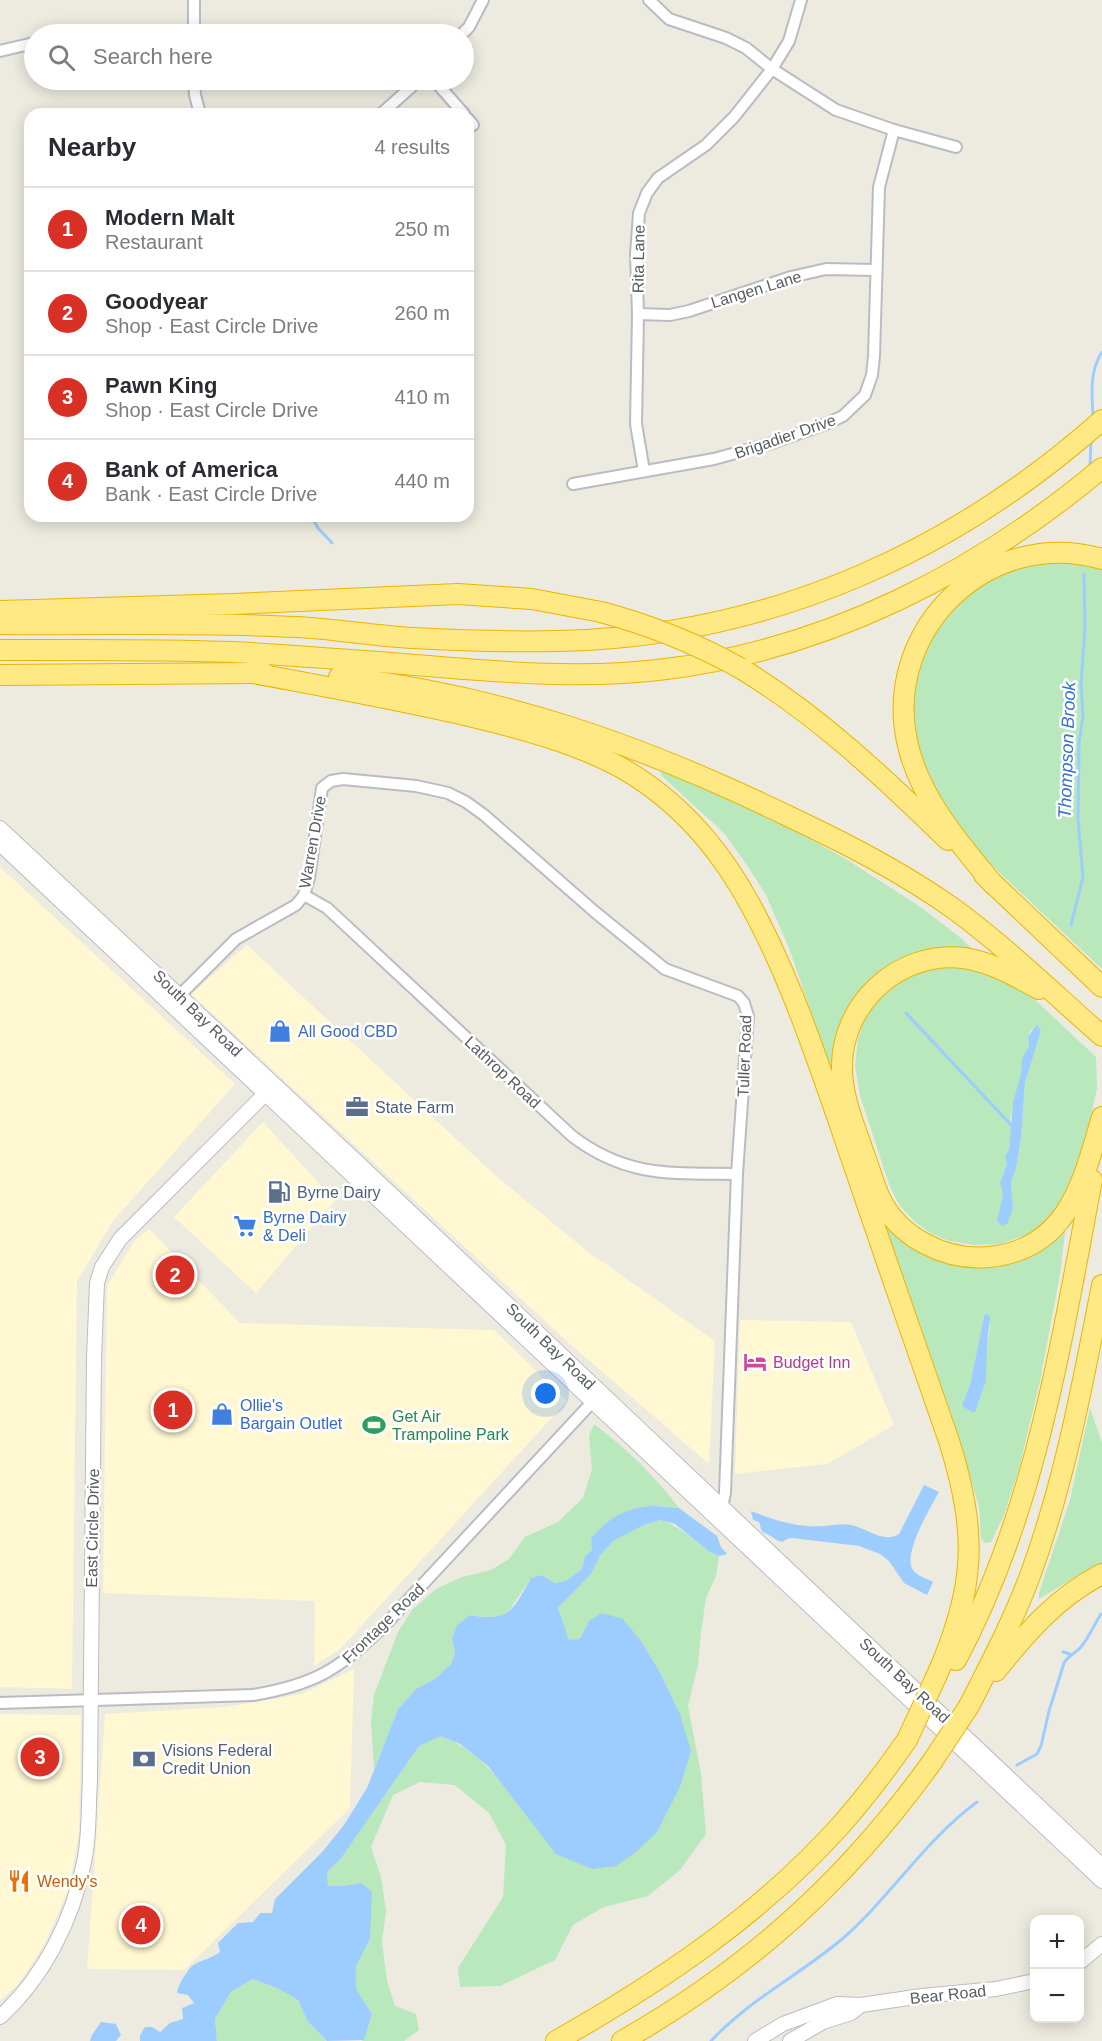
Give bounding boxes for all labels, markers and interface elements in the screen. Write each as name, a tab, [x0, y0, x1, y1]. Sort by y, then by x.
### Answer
search box	[24, 24, 474, 90]
icon: search	[45, 41, 78, 74]
text: Search here	[93, 44, 213, 69]
text: Nearby	[48, 132, 136, 162]
text: 4 results	[374, 136, 450, 158]
text: Modern Malt	[105, 205, 235, 230]
text: 1	[62, 218, 73, 240]
text: 250 m	[394, 218, 450, 240]
street label: Rita Lane	[629, 225, 648, 293]
text: Restaurant	[105, 231, 203, 253]
street label: Langen Lane	[709, 268, 803, 311]
text: Goodyear	[105, 289, 208, 314]
text: 2	[62, 302, 73, 324]
text: 260 m	[394, 302, 450, 324]
text: Shop · East Circle Drive	[105, 315, 318, 337]
text: Pawn King	[105, 373, 217, 398]
text: 3	[62, 386, 73, 408]
text: 410 m	[394, 386, 450, 408]
text: Shop · East Circle Drive	[105, 399, 318, 421]
street label: Brigadier Drive	[732, 411, 838, 462]
text: Bank of America	[105, 457, 278, 482]
text: 4	[62, 470, 73, 492]
text: 440 m	[394, 470, 450, 492]
text: Bank · East Circle Drive	[105, 483, 317, 505]
water label: Thompson Brook	[1055, 680, 1079, 819]
street label: Warren Drive	[296, 794, 329, 890]
street label: South Bay Road	[150, 967, 245, 1060]
street label: Tuller Road	[735, 1015, 754, 1097]
shop icon: All Good CBD	[267, 1018, 293, 1044]
place label: All Good CBD	[298, 1023, 398, 1040]
street label: Lathrop Road	[461, 1033, 544, 1112]
office icon: State Farm	[344, 1094, 370, 1120]
place label: State Farm	[375, 1099, 454, 1116]
fuel station icon: Byrne Dairy	[266, 1179, 292, 1205]
place label: Byrne Dairy	[297, 1184, 381, 1201]
place label: Byrne Dairy & Deli	[263, 1209, 347, 1244]
supermarket icon: Byrne Dairy & Deli	[232, 1213, 258, 1239]
pin: 2	[156, 1252, 195, 1298]
street label: South Bay Road	[503, 1300, 598, 1393]
hotel icon: Budget Inn	[742, 1349, 768, 1375]
place label: Budget Inn	[773, 1354, 850, 1371]
your location	[531, 1379, 560, 1408]
pin: 1	[154, 1388, 192, 1432]
place label: Ollie's Bargain Outlet	[240, 1397, 343, 1432]
shop icon: Ollie's Bargain Outlet	[209, 1401, 235, 1427]
place label: Get Air Trampoline Park	[392, 1408, 510, 1443]
sports icon: Get Air Trampoline Park	[361, 1412, 387, 1438]
street label: East Circle Drive	[83, 1468, 102, 1588]
street label: Frontage Road	[339, 1580, 428, 1667]
street label: South Bay Road	[856, 1634, 953, 1726]
pin: 3	[20, 1734, 60, 1780]
place label: Visions Federal Credit Union	[162, 1742, 272, 1777]
bank icon: Visions Federal Credit Union	[131, 1746, 157, 1772]
restaurant icon: Wendy's	[6, 1868, 32, 1894]
place label: Wendy's	[37, 1873, 98, 1890]
pin: 4	[122, 1902, 160, 1948]
map controls	[1030, 1915, 1084, 2023]
button: +	[1030, 1915, 1084, 1969]
button: −	[1030, 1969, 1084, 2023]
street label: Bear Road	[909, 1982, 987, 2007]

